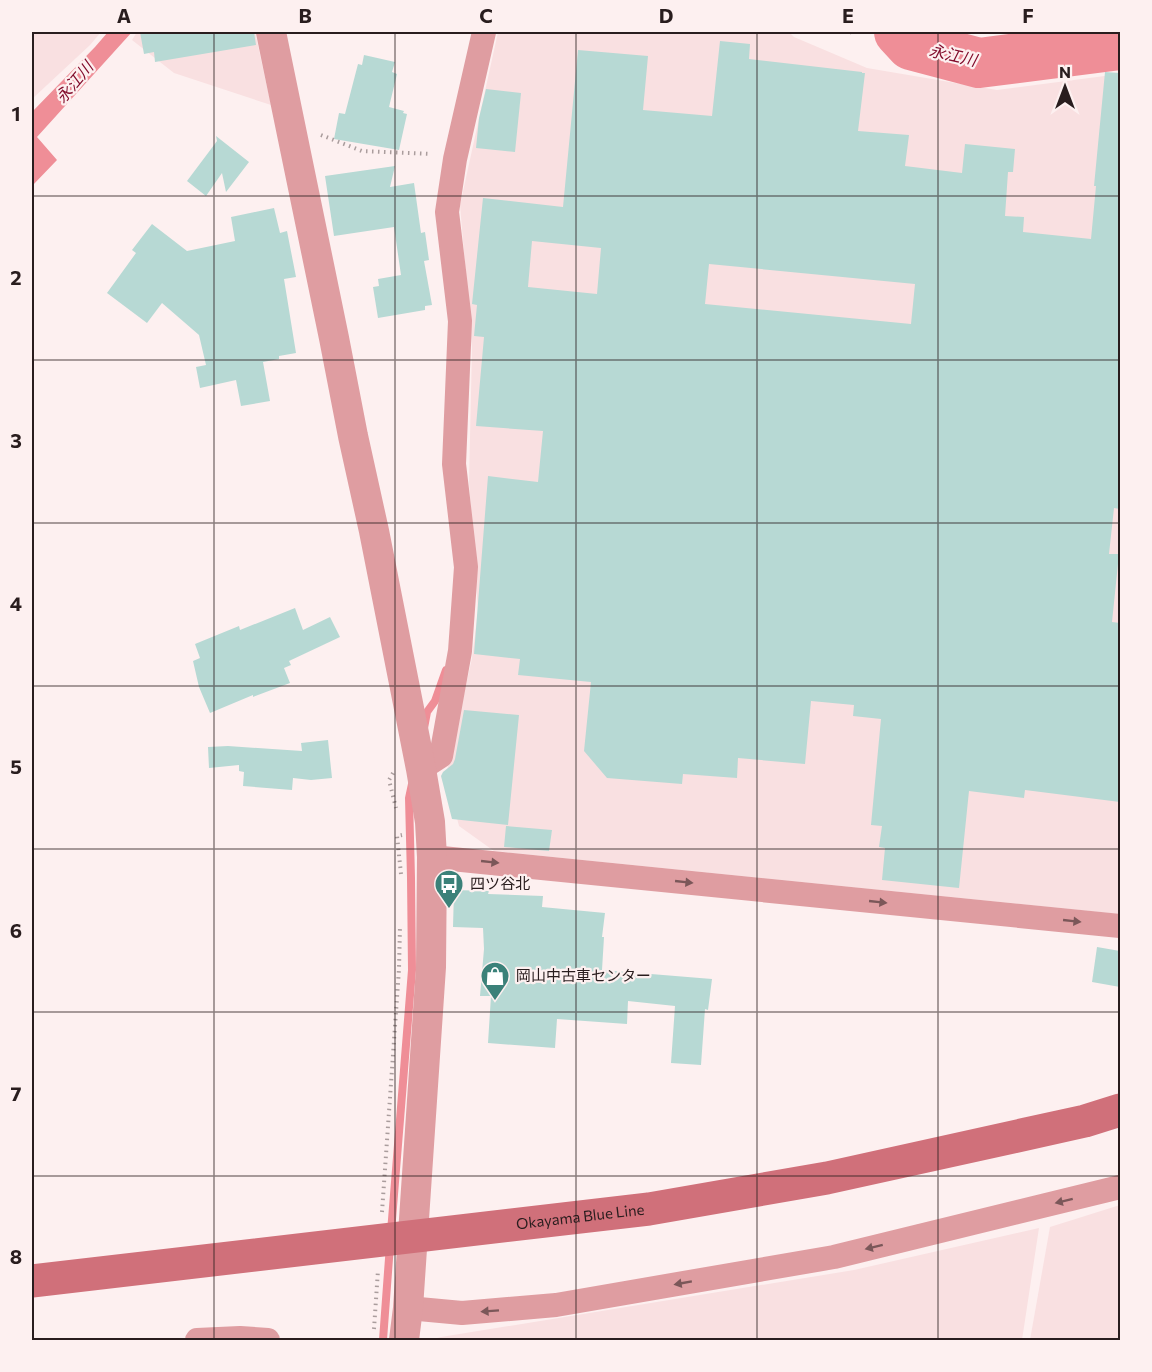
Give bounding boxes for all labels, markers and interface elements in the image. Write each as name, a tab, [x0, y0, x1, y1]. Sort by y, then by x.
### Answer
text: A	[117, 3, 131, 27]
text: B	[298, 3, 312, 27]
text: C	[479, 3, 493, 27]
text: D	[659, 3, 673, 27]
text: E	[842, 3, 854, 27]
text: F	[1022, 3, 1034, 27]
water label: 永江川	[928, 40, 981, 70]
water label: 永江川	[51, 56, 98, 106]
north arrow	[1035, 57, 1095, 117]
text: N	[1059, 62, 1071, 81]
text: 1	[11, 101, 21, 125]
text: 2	[10, 265, 22, 289]
text: 3	[10, 428, 22, 452]
text: 4	[10, 591, 22, 615]
text: 5	[10, 754, 22, 778]
one-way arrow	[480, 858, 499, 867]
bus stop icon: 四ツ谷北	[433, 868, 465, 910]
place label: 四ツ谷北	[470, 874, 530, 892]
one-way arrow	[674, 877, 693, 887]
one-way arrow	[868, 897, 887, 906]
one-way arrow	[1062, 916, 1081, 926]
text: 6	[10, 918, 22, 942]
shop icon: 岡山中古車センター	[479, 960, 511, 1002]
place label: 岡山中古車センター	[516, 966, 651, 984]
text: 7	[11, 1081, 22, 1105]
one-way arrow	[1054, 1197, 1073, 1207]
street label: Okayama Blue Line	[515, 1200, 645, 1232]
one-way arrow	[864, 1243, 883, 1252]
text: 8	[10, 1244, 22, 1268]
one-way arrow	[673, 1279, 692, 1288]
one-way arrow	[480, 1306, 499, 1315]

